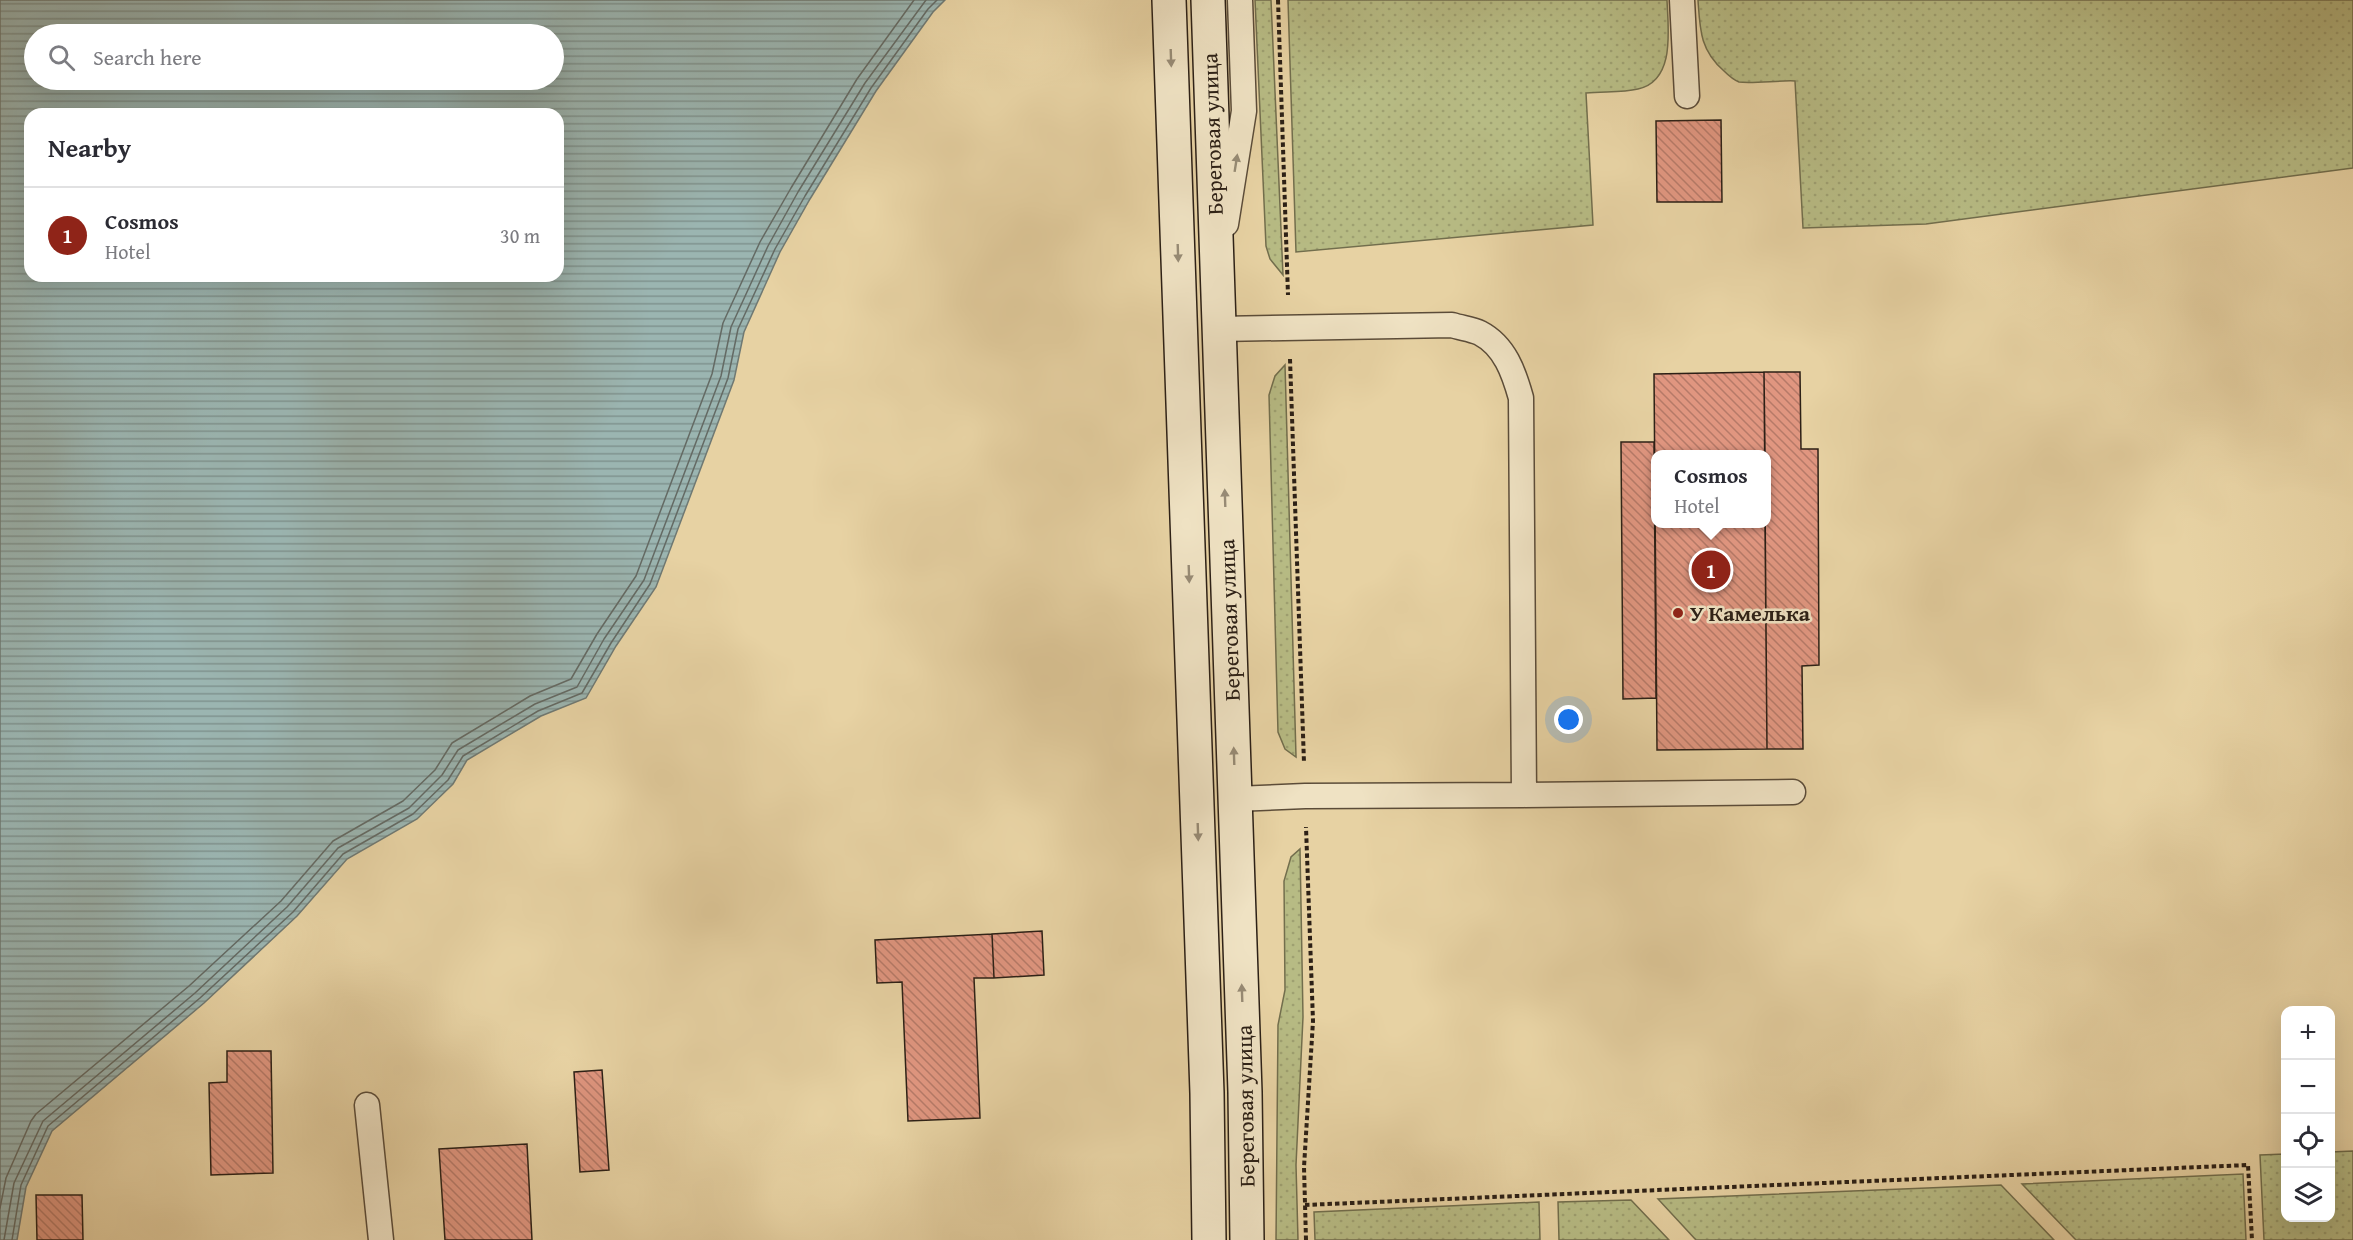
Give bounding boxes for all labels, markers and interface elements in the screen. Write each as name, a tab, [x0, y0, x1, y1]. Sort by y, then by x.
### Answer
search box	[24, 24, 564, 90]
icon: search	[45, 41, 78, 74]
text: Search here	[93, 41, 202, 73]
one-way arrow	[1167, 49, 1176, 68]
street label: Береговая улица	[1193, 52, 1231, 216]
text: Nearby	[48, 128, 131, 167]
one-way arrow	[1231, 153, 1240, 172]
text: Cosmos	[105, 205, 179, 237]
text: 1	[62, 221, 73, 250]
text: 30 m	[500, 221, 540, 250]
text: Hotel	[105, 237, 151, 266]
one-way arrow	[1173, 244, 1183, 263]
popup	[1651, 450, 1771, 528]
text: Cosmos	[1674, 459, 1748, 491]
one-way arrow	[1220, 488, 1229, 507]
text: Hotel	[1674, 491, 1720, 520]
street label: Береговая улица	[1210, 538, 1248, 702]
pin: 1	[1692, 548, 1730, 592]
one-way arrow	[1184, 565, 1194, 584]
place label: У Камелька	[1690, 597, 1811, 629]
marker: У Камелька	[1671, 606, 1685, 620]
your location	[1554, 705, 1583, 734]
one-way arrow	[1229, 746, 1238, 765]
one-way arrow	[1193, 823, 1203, 842]
one-way arrow	[1237, 983, 1247, 1002]
map controls	[2281, 1006, 2335, 1222]
button: +	[2281, 1006, 2335, 1060]
street label: Береговая улица	[1228, 1024, 1262, 1187]
button: −	[2281, 1060, 2335, 1114]
button: locate	[2281, 1114, 2335, 1168]
button: layers	[2281, 1168, 2335, 1222]

